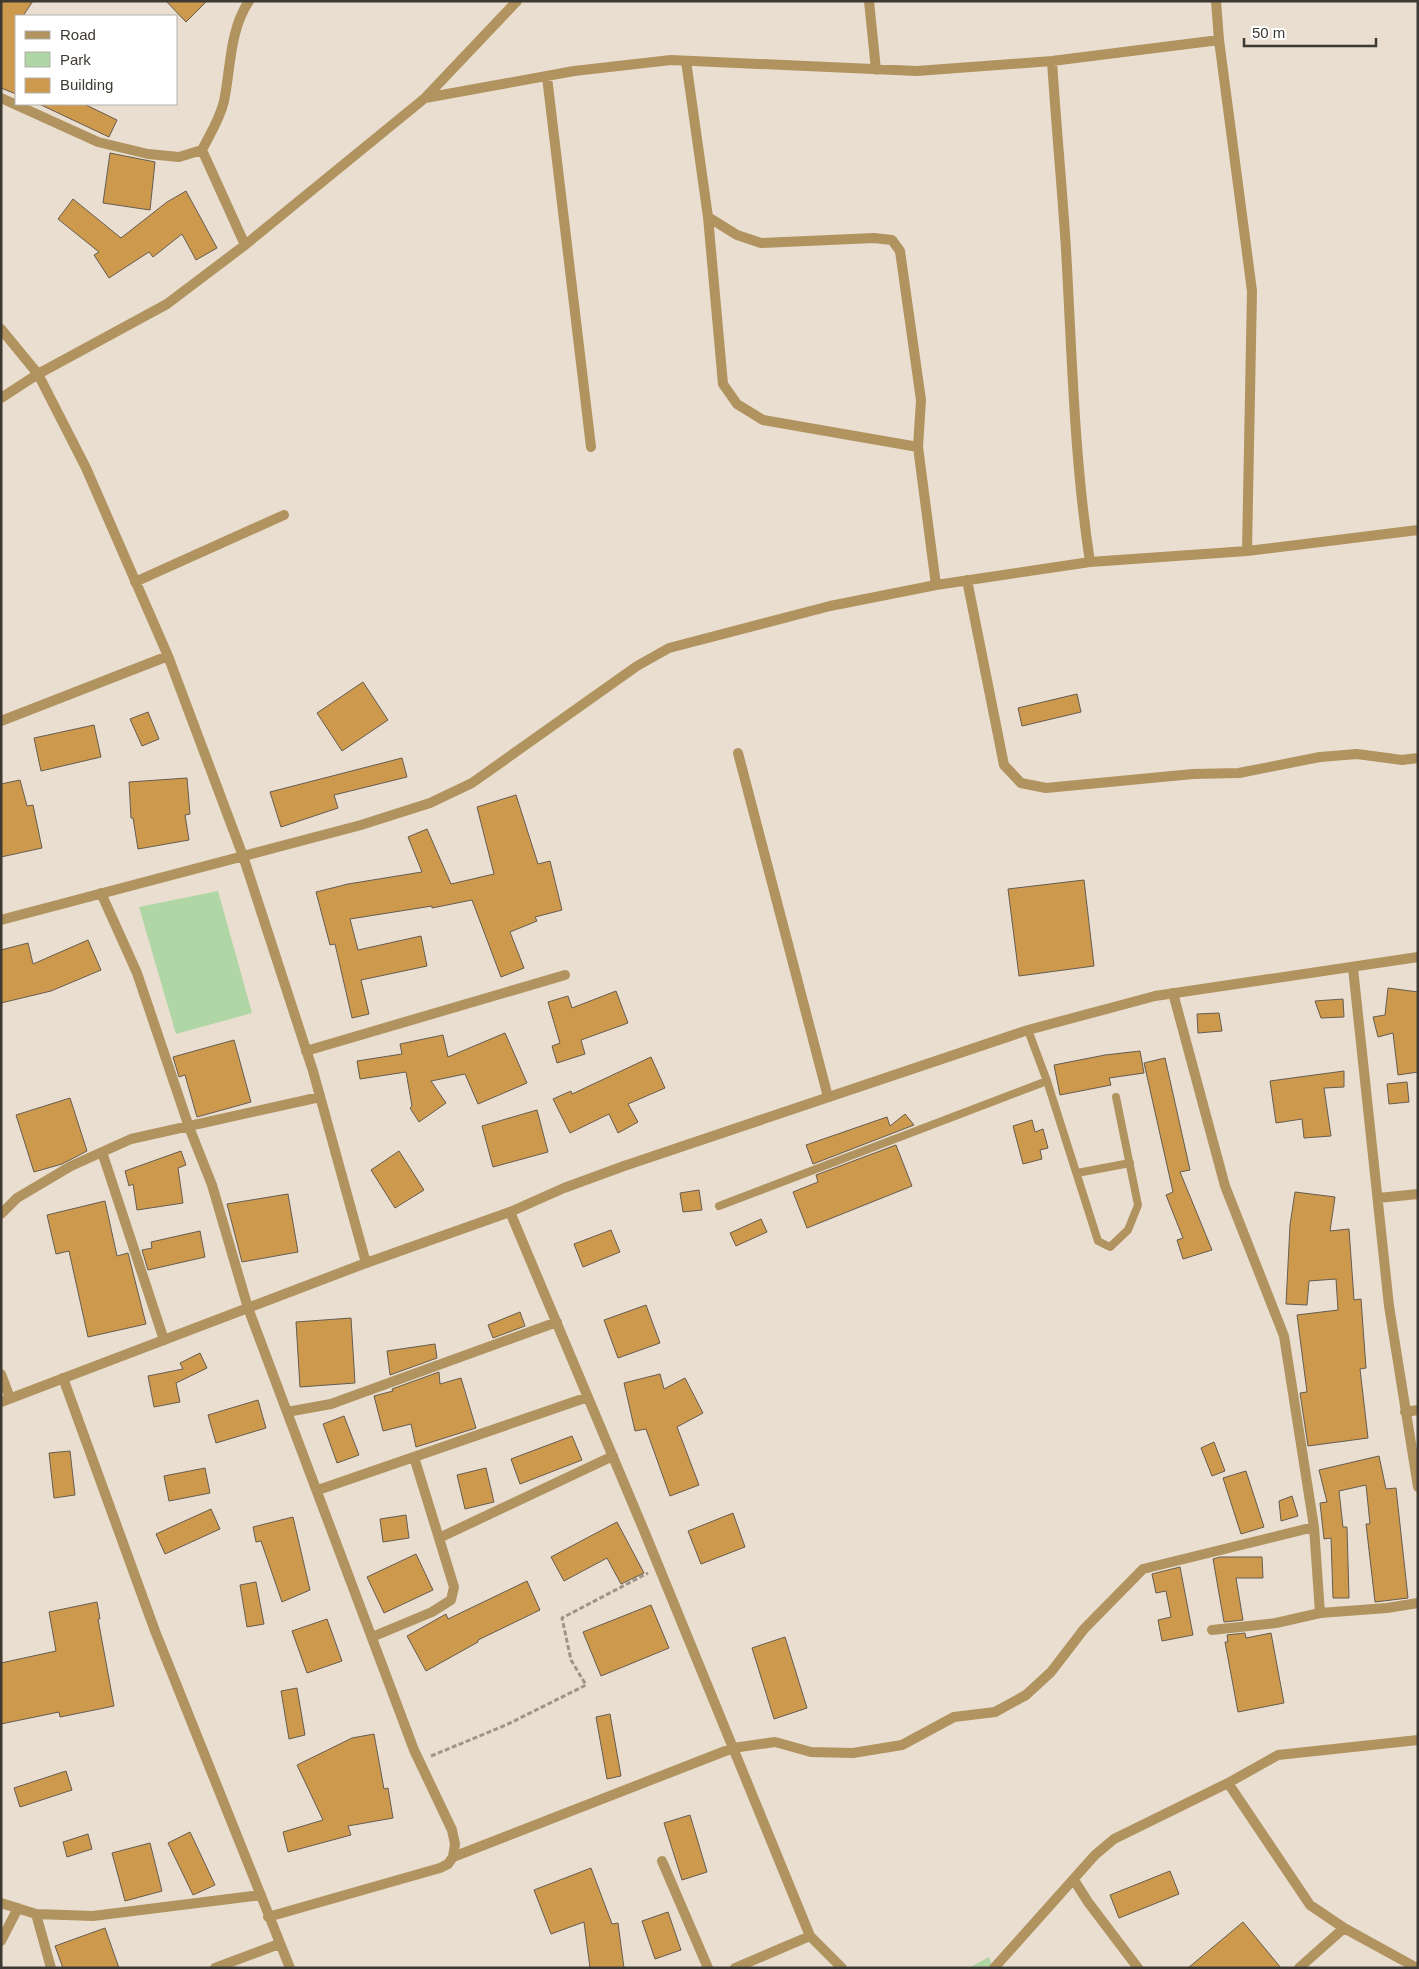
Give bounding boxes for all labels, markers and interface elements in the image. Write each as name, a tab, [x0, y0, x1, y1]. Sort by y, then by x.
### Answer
legend	[15, 15, 178, 105]
scale bar	[1244, 15, 1376, 47]
text: 50 m	[1252, 24, 1285, 41]
text: Road	[60, 26, 96, 43]
text: Park	[60, 51, 91, 68]
text: Building	[60, 76, 113, 93]

